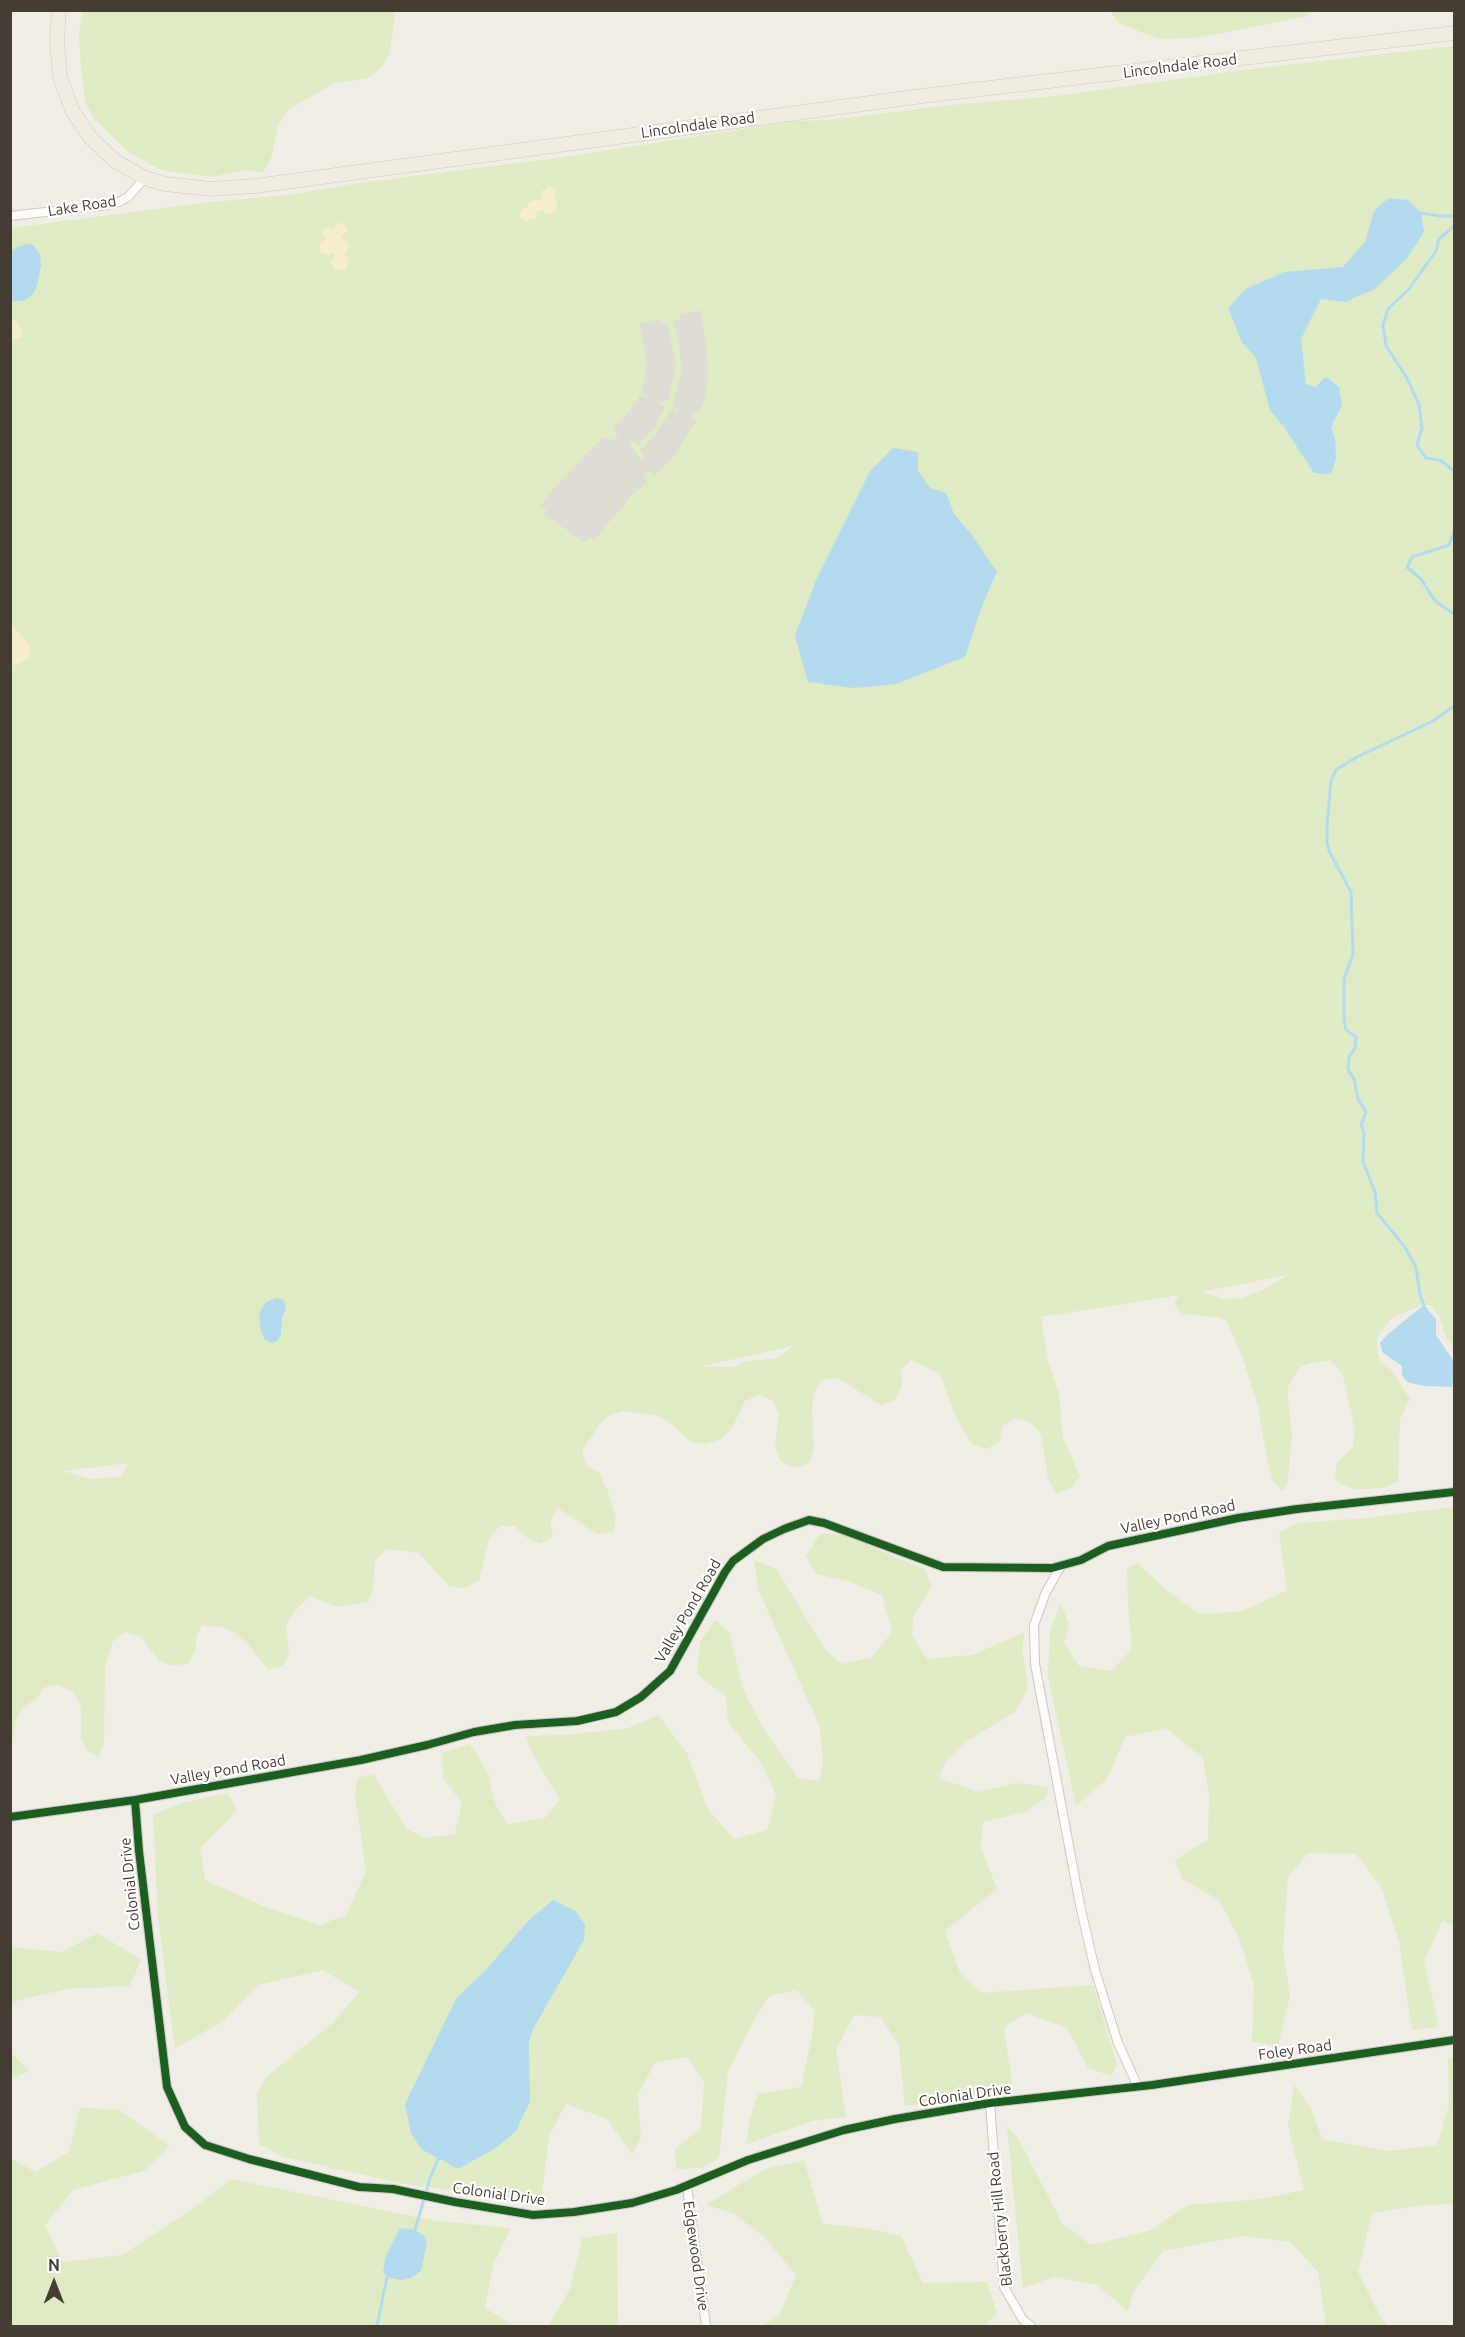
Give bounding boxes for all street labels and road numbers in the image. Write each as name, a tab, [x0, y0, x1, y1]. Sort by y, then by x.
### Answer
street label: Lincolndale Road	[1122, 50, 1238, 82]
street label: Lincolndale Road	[640, 108, 756, 142]
street label: Lake Road	[47, 192, 117, 220]
street label: Valley Pond Road	[1119, 1496, 1237, 1538]
street label: Valley Pond Road	[651, 1556, 725, 1666]
street label: Valley Pond Road	[169, 1751, 287, 1789]
street label: Colonial Drive	[116, 1837, 144, 1931]
street label: Foley Road	[1257, 2036, 1333, 2064]
street label: Colonial Drive	[917, 2080, 1013, 2110]
street label: Blackberry Hill Road	[984, 2151, 1016, 2287]
street label: Colonial Drive	[451, 2179, 547, 2209]
street label: Edgewood Drive	[679, 2200, 713, 2312]

